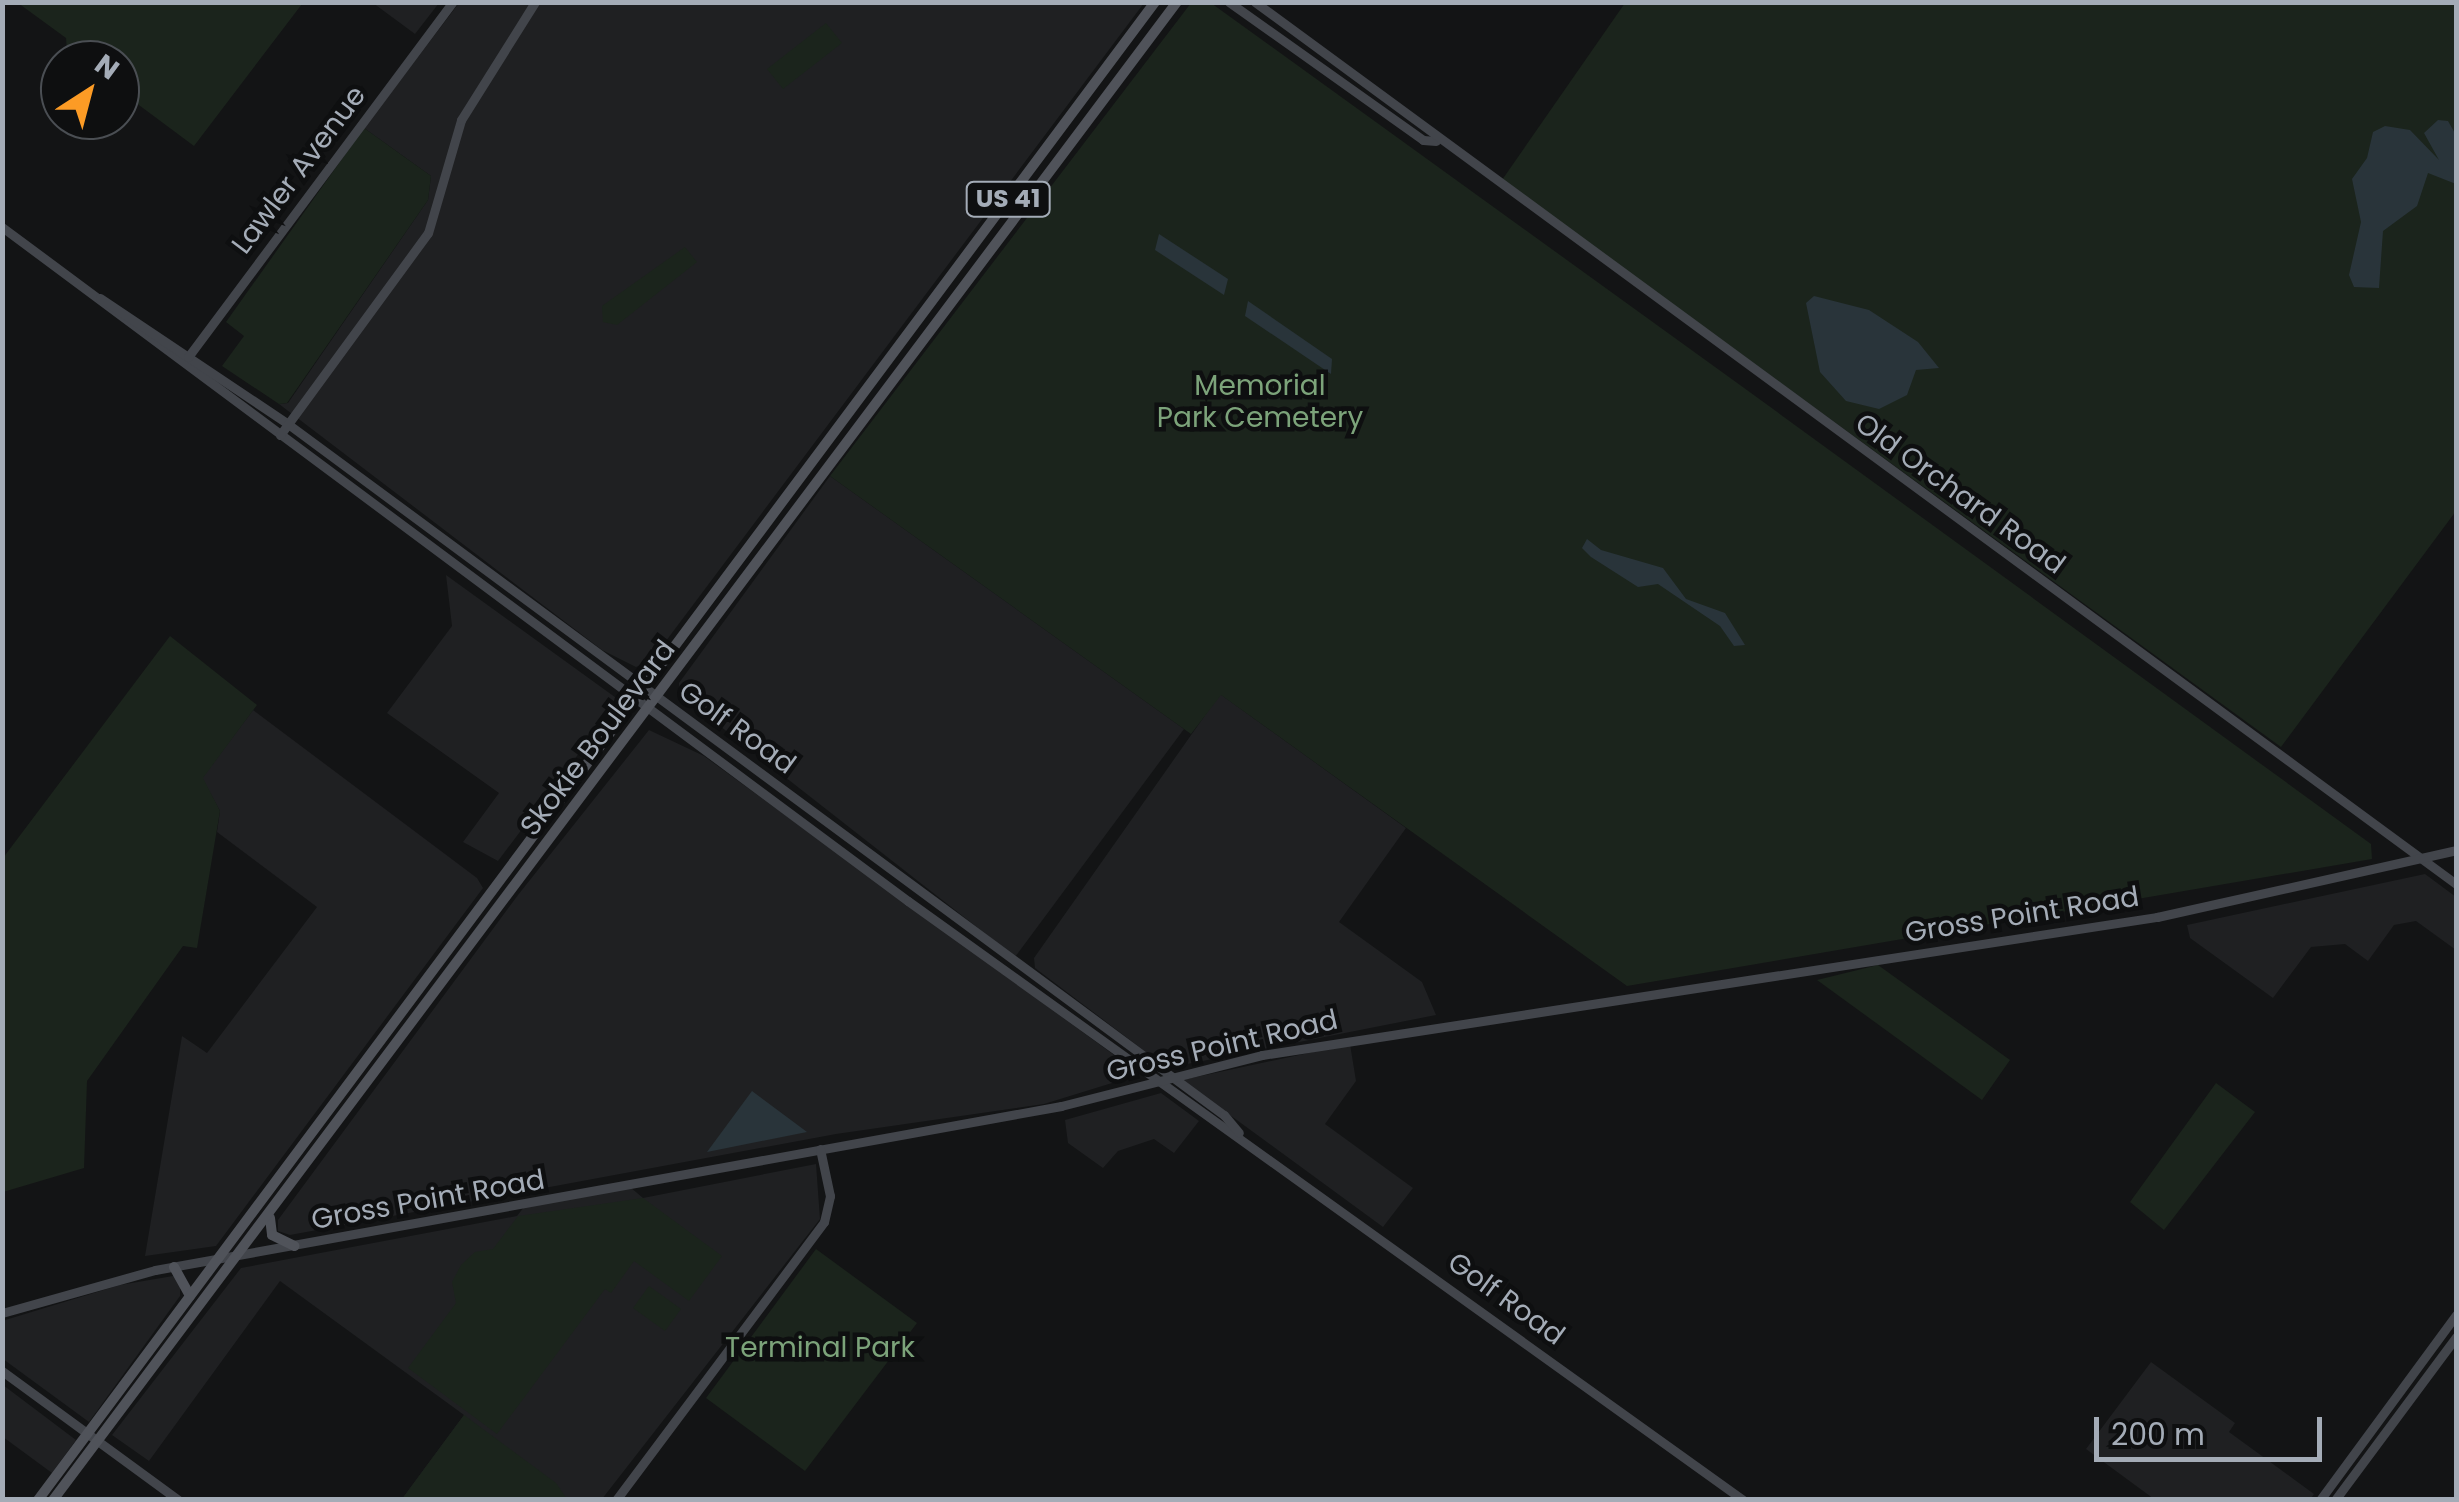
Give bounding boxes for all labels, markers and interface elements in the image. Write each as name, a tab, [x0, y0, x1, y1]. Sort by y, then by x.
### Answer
north arrow	[40, 40, 140, 140]
text: N	[87, 45, 127, 89]
street label: Lawler Avenue	[225, 80, 373, 260]
road number: US 41	[966, 179, 1050, 219]
park label: Memorial Park Cemetery	[1157, 369, 1363, 435]
street label: Old Orchard Road	[1848, 407, 2072, 581]
street label: Skokie Boulevard	[514, 634, 682, 842]
street label: Golf Road	[672, 674, 802, 782]
street label: Gross Point Road	[1903, 880, 2141, 950]
street label: Gross Point Road	[1103, 1003, 1341, 1089]
street label: Gross Point Road	[309, 1163, 547, 1237]
street label: Golf Road	[1441, 1245, 1571, 1353]
park label: Terminal Park	[725, 1331, 915, 1365]
scale bar	[2099, 1397, 2326, 1459]
text: 200 m	[2111, 1413, 2205, 1456]

